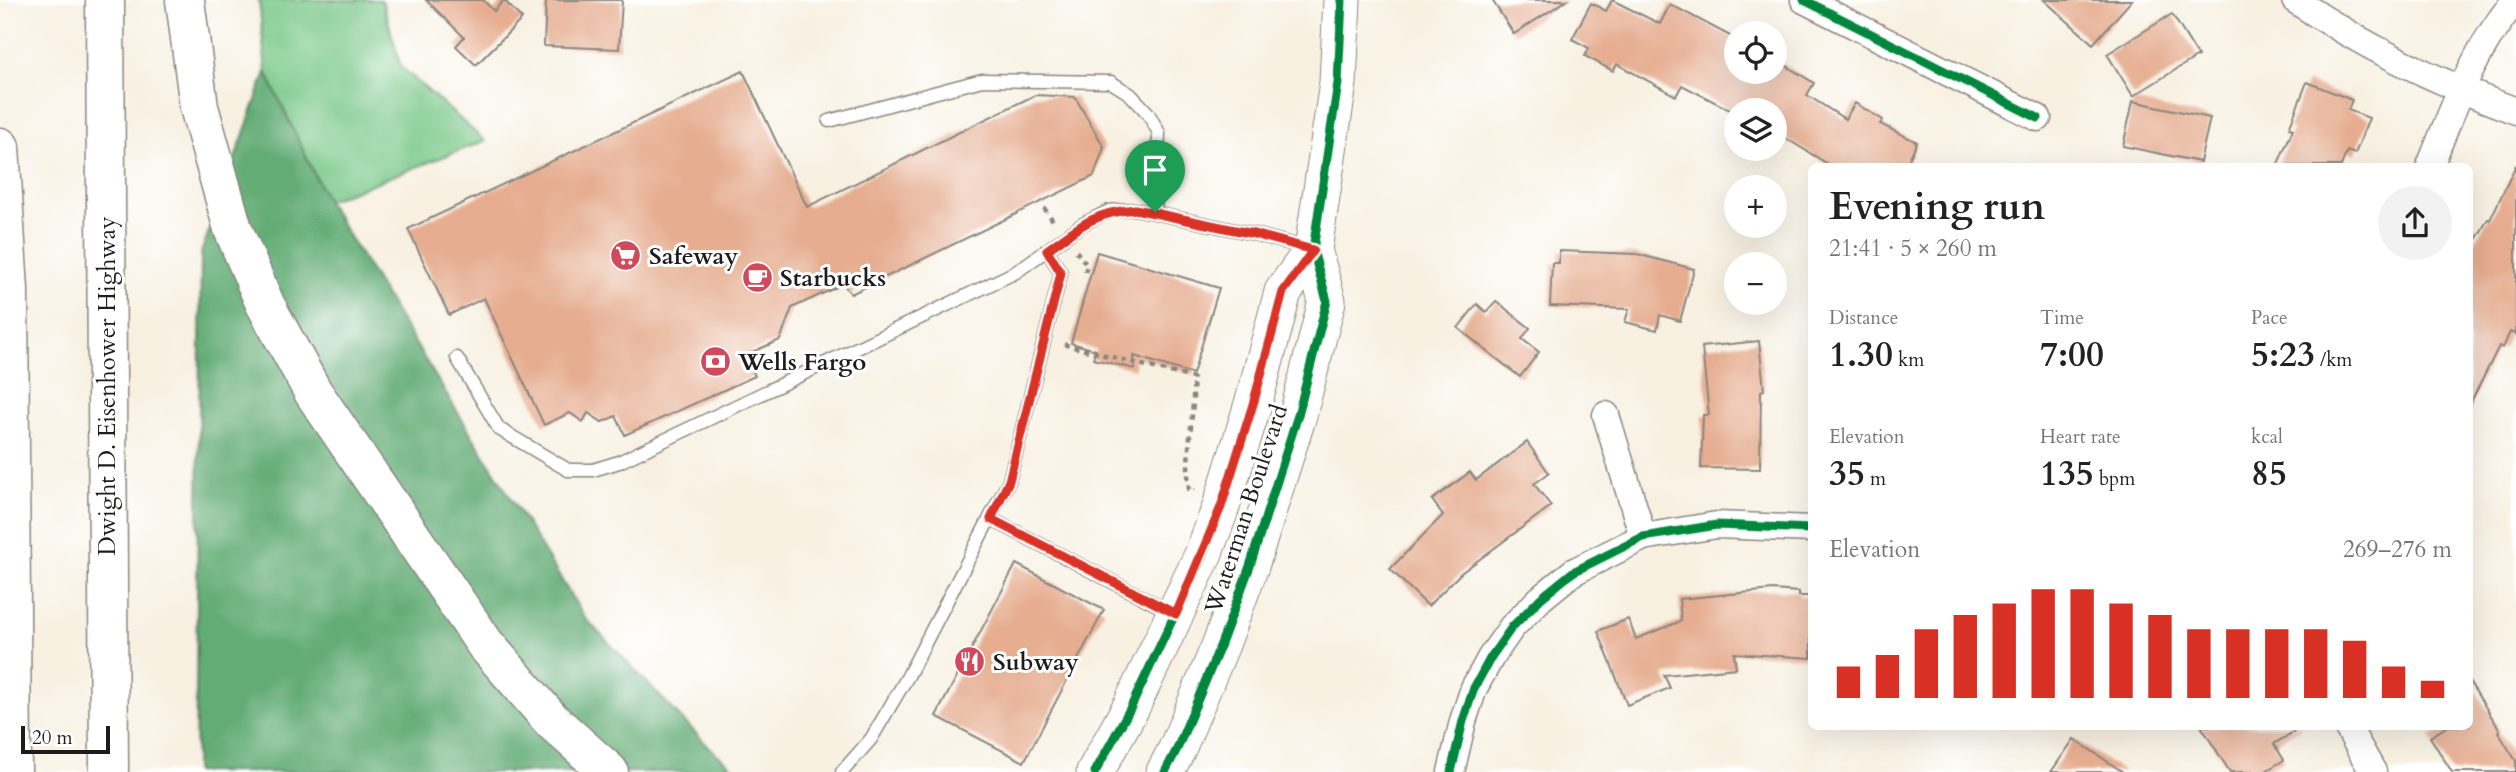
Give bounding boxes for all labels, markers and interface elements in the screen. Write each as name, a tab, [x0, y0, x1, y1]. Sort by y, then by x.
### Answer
map controls	[1724, 21, 1787, 315]
button: locate	[1724, 21, 1787, 84]
button: layers	[1724, 98, 1787, 161]
pin	[1125, 140, 1185, 212]
icon: arrive	[1136, 151, 1174, 189]
button: +	[1724, 175, 1787, 238]
text: Evening run	[1829, 181, 2045, 233]
button: share	[2378, 186, 2452, 260]
street label: Dwight D. Eisenhower Highway	[91, 216, 124, 556]
text: 21:41 · 5 × 260 m	[1829, 233, 1997, 264]
supermarket icon: Safeway	[609, 239, 643, 273]
place label: Safeway	[649, 240, 738, 273]
button: −	[1724, 252, 1787, 315]
cafe icon: Starbucks	[740, 261, 774, 295]
place label: Starbucks	[780, 262, 886, 295]
text: Distance	[1829, 305, 1898, 331]
text: Time	[2040, 305, 2084, 331]
text: Pace	[2251, 305, 2288, 331]
text: 1.30	[1829, 331, 1893, 379]
text: 7:00	[2040, 331, 2104, 379]
text: 5:23	[2251, 331, 2315, 379]
bank icon: Wells Fargo	[698, 345, 732, 379]
place label: Wells Fargo	[737, 346, 866, 379]
text: km	[1893, 347, 1924, 373]
text: /km	[2315, 347, 2352, 373]
street label: Waterman Boulevard	[1197, 400, 1296, 619]
text: Elevation	[1829, 424, 1904, 450]
text: Heart rate	[2040, 424, 2121, 450]
text: kcal	[2251, 424, 2283, 450]
text: 35	[1829, 450, 1865, 498]
text: 135	[2040, 450, 2094, 498]
text: 85	[2251, 450, 2287, 498]
text: m	[1865, 466, 1886, 492]
text: bpm	[2094, 466, 2135, 492]
text: Elevation	[1829, 534, 1920, 565]
text: 269–276 m	[2343, 534, 2452, 565]
restaurant icon: Subway	[953, 645, 987, 679]
place label: Subway	[993, 646, 1079, 679]
scale bar	[21, 723, 110, 755]
text: 20 m	[32, 725, 73, 751]

